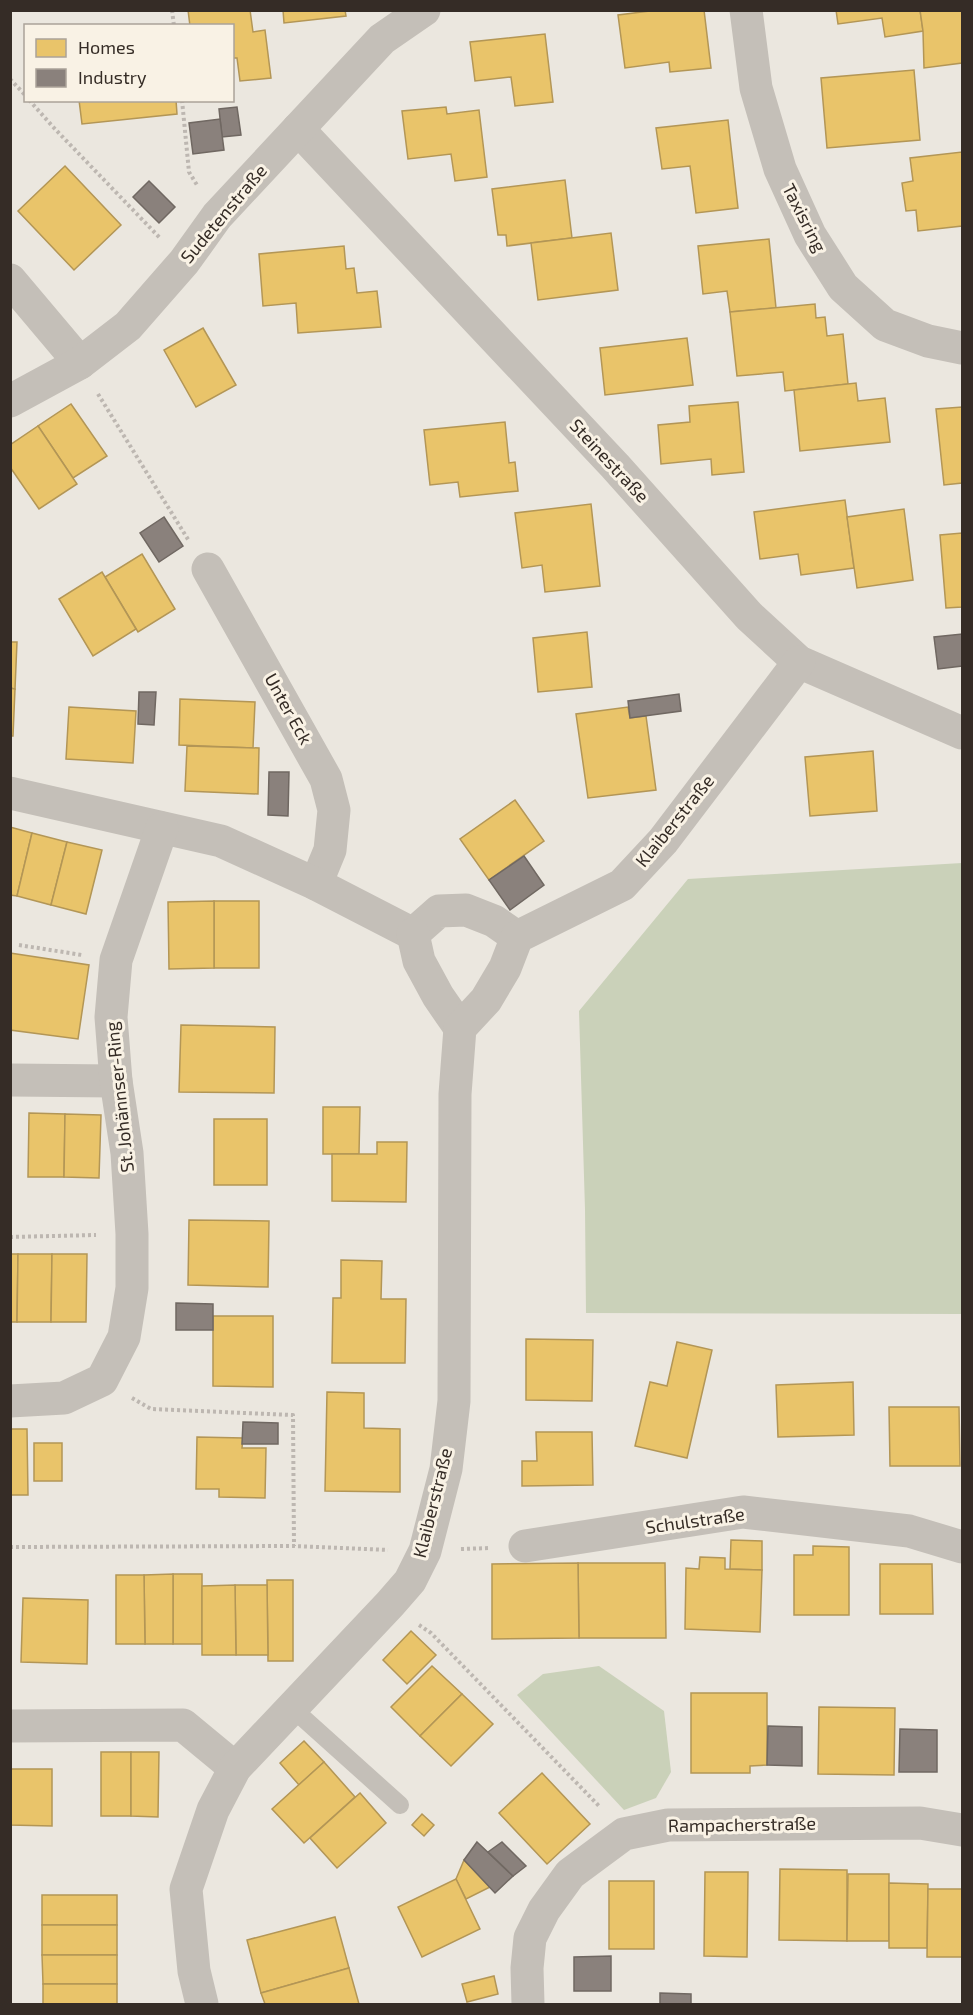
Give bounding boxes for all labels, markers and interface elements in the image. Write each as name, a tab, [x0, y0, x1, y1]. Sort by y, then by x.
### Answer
legend	[24, 24, 234, 102]
text: Homes	[78, 36, 135, 58]
text: Industry	[78, 66, 147, 88]
street label: Sudetenstraße	[176, 159, 271, 267]
street label: Taxisring	[778, 180, 831, 255]
street label: Steinestraße	[566, 414, 654, 507]
street label: Unter Eck	[260, 669, 317, 748]
street label: Klaiberstraße	[630, 770, 718, 871]
street label: St. Johännser-Ring	[100, 1021, 138, 1174]
street label: Klaiberstraße	[408, 1446, 456, 1560]
street label: Schulstraße	[644, 1502, 746, 1538]
street label: Rampacherstraße	[668, 1812, 816, 1836]

